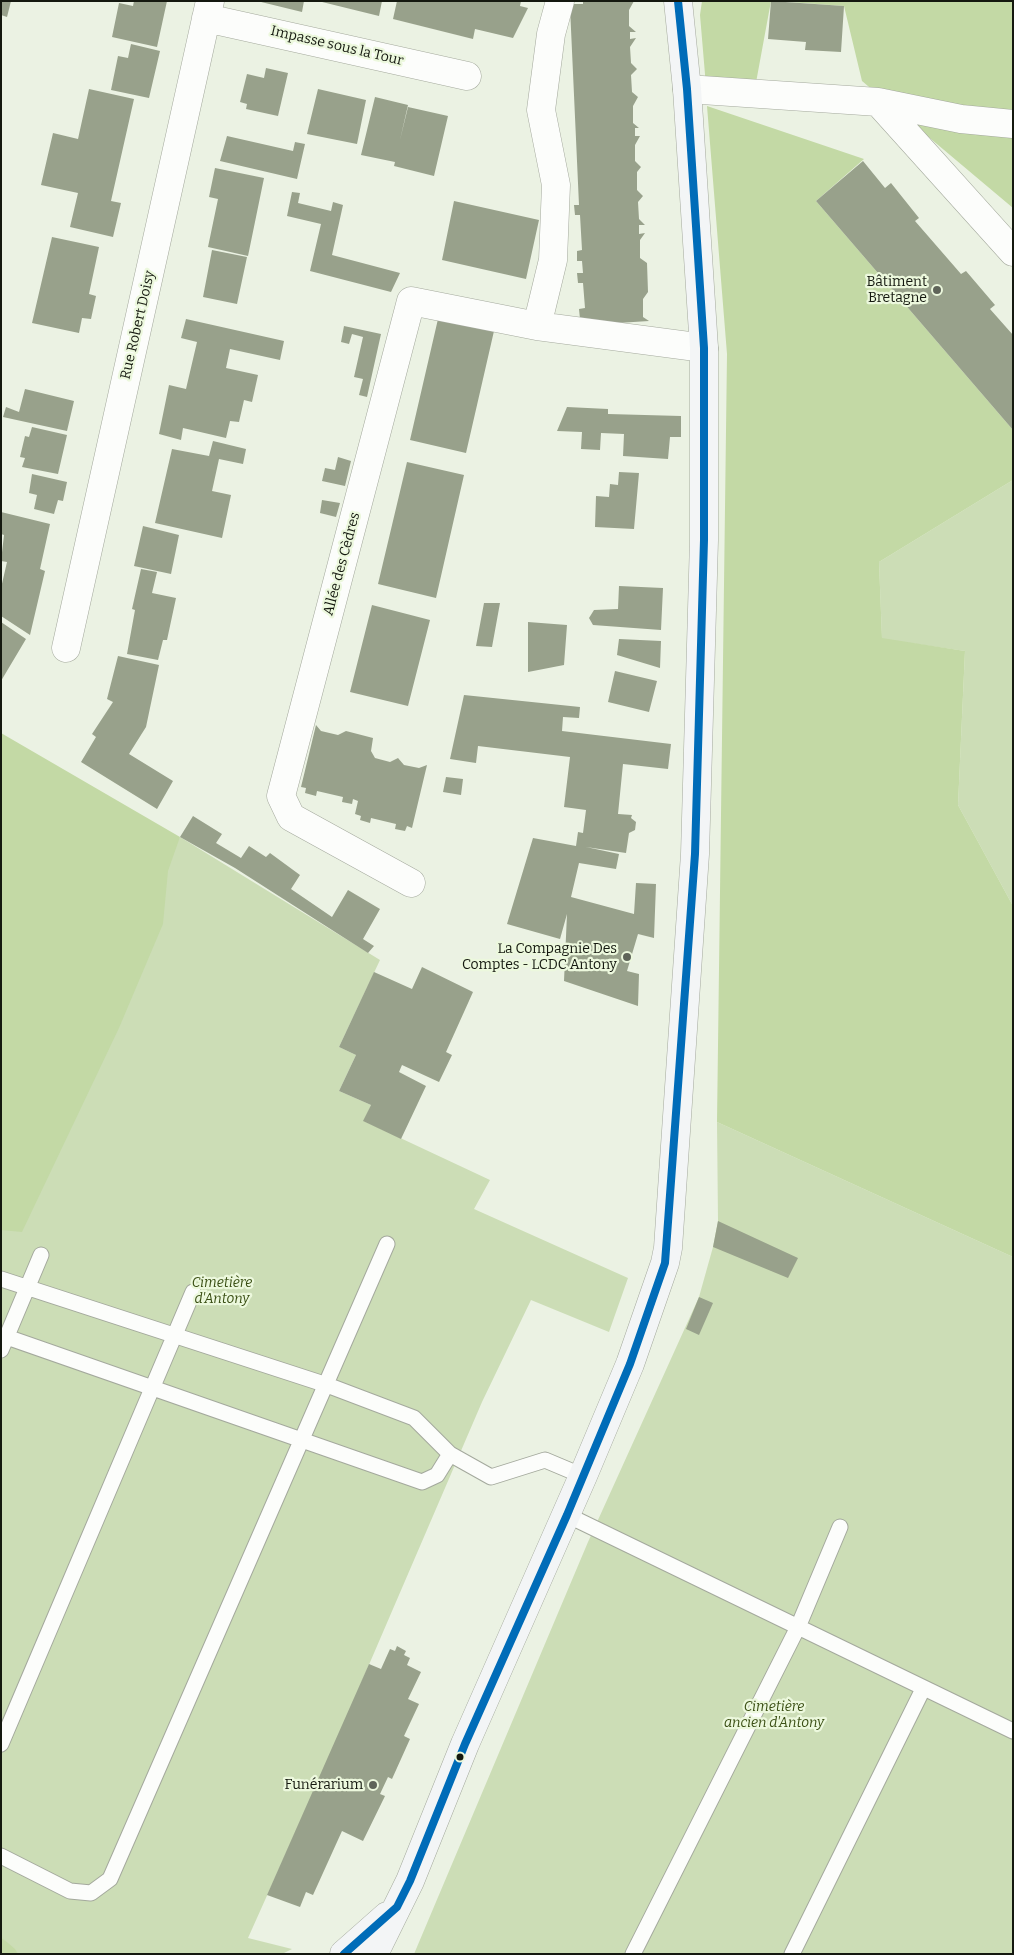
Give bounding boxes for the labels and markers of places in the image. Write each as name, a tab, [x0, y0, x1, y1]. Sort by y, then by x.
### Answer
place label: Bâtiment Bretagne	[866, 274, 927, 306]
marker: Bâtiment Bretagne	[931, 284, 943, 296]
place label: La Compagnie Des Comptes - LCDC Antony	[462, 941, 617, 974]
marker: La Compagnie Des Comptes - LCDC Antony	[621, 951, 633, 963]
unlabelled marker	[455, 1752, 465, 1762]
place label: Funérarium	[284, 1777, 363, 1793]
marker: Funérarium	[367, 1779, 379, 1791]

